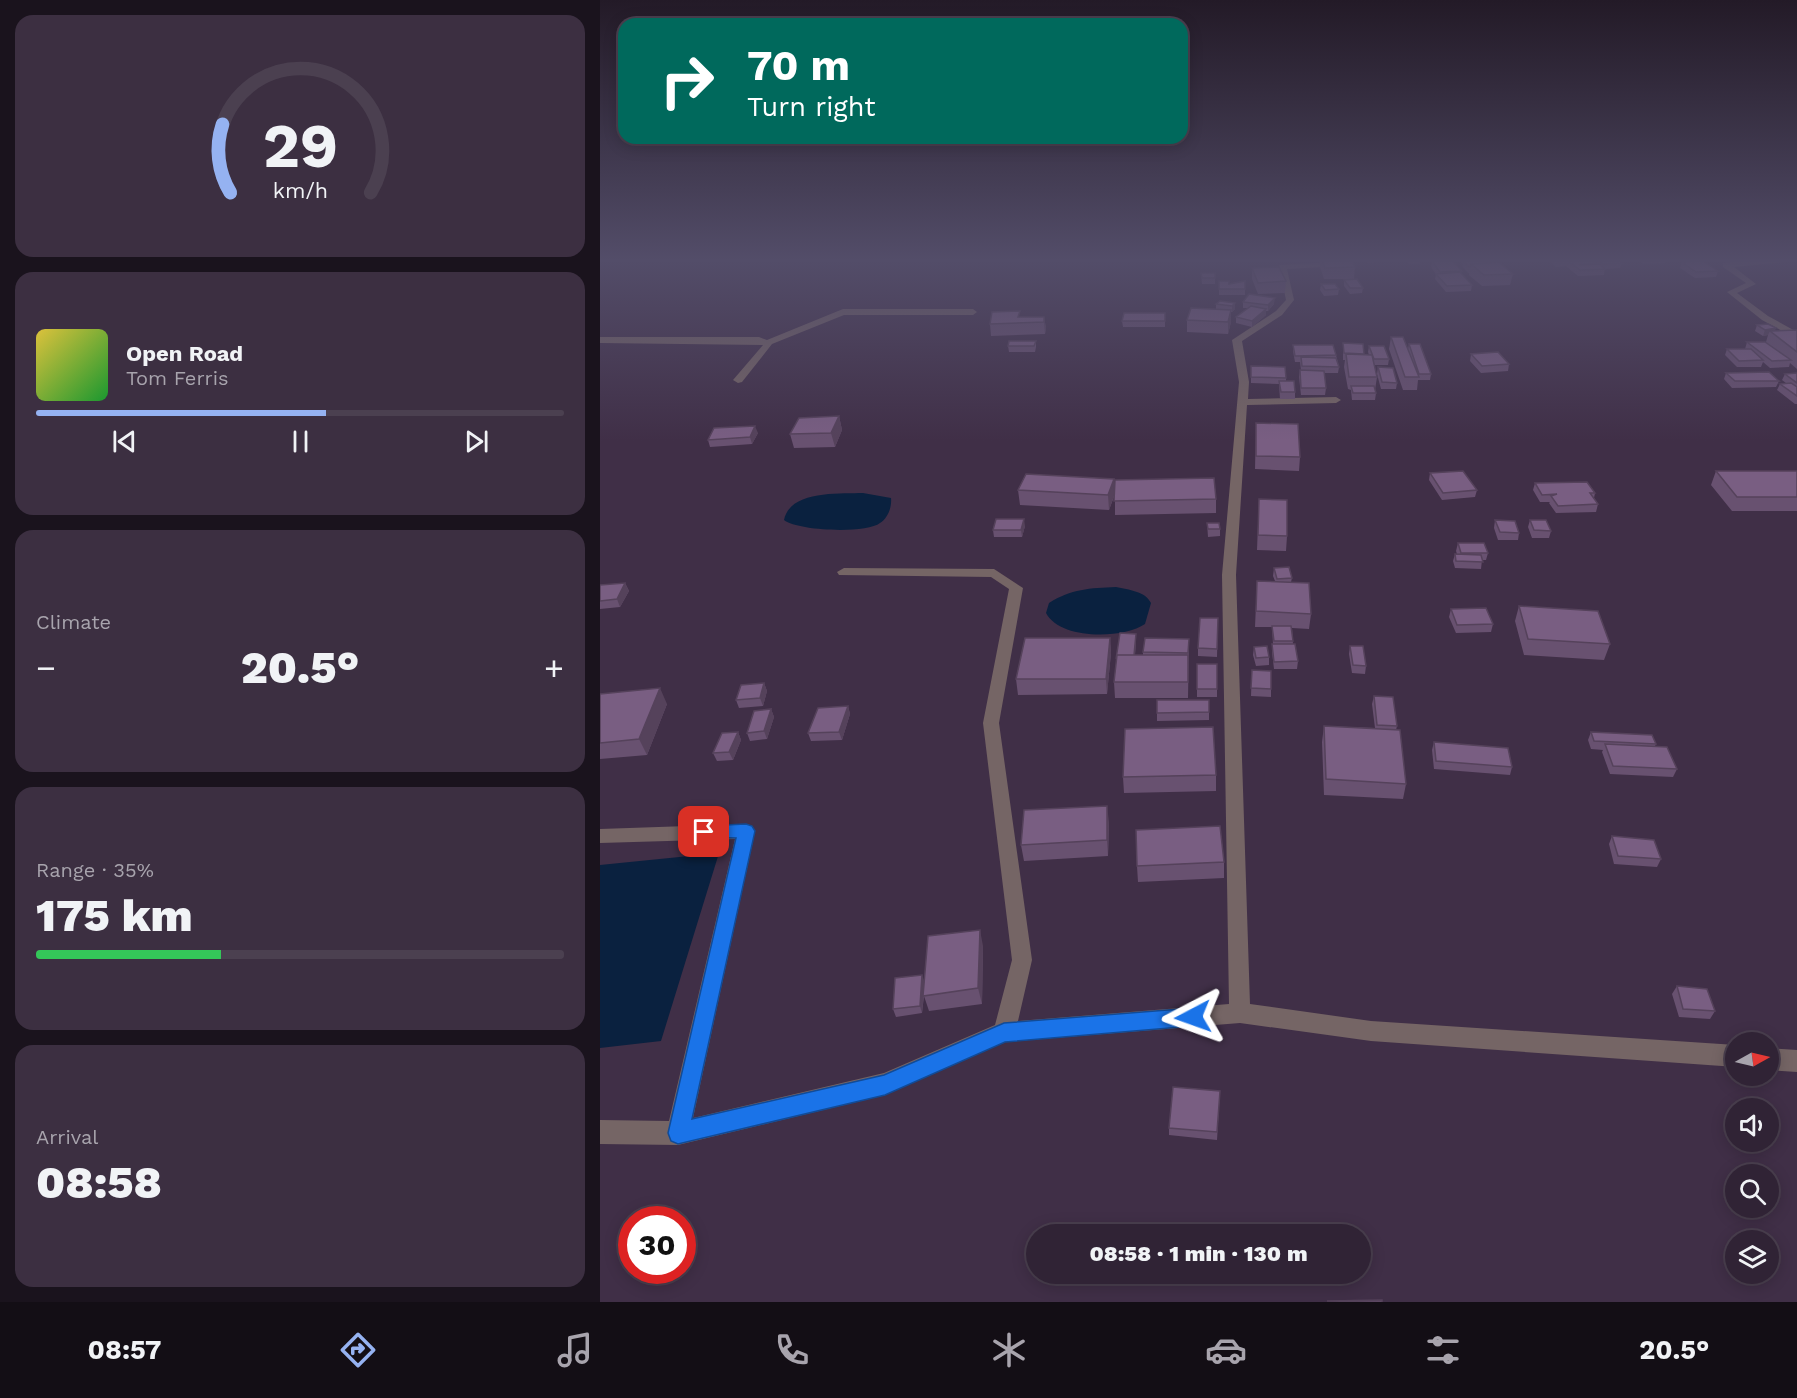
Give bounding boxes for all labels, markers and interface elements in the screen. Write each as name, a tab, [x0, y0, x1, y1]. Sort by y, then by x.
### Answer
text: 70 m	[747, 41, 850, 90]
icon: right	[648, 42, 726, 120]
text: Turn right	[747, 91, 876, 123]
text: 29	[262, 109, 338, 182]
text: km/h	[272, 179, 328, 204]
text: Open Road	[126, 341, 243, 366]
text: Tom Ferris	[126, 366, 229, 390]
icon: previous	[108, 425, 141, 458]
icon: pause	[284, 425, 317, 458]
icon: next	[460, 425, 493, 458]
text: Climate	[36, 610, 111, 634]
text: 20.5°	[241, 641, 359, 694]
text: −	[36, 648, 56, 687]
text: +	[544, 648, 564, 687]
pin	[678, 806, 729, 857]
icon: arrive	[687, 815, 720, 848]
text: Range · 35%	[36, 858, 154, 882]
text: 175 km	[36, 889, 193, 942]
position arrow	[1161, 985, 1225, 1049]
north arrow	[1725, 1032, 1779, 1086]
map controls	[1725, 1032, 1779, 1284]
button: sound	[1725, 1098, 1779, 1152]
text: Arrival	[36, 1125, 98, 1149]
text: 08:58	[36, 1156, 162, 1209]
button: search	[1725, 1164, 1779, 1218]
speed limit sign: 30	[618, 1206, 696, 1284]
button: layers	[1725, 1230, 1779, 1284]
text: 08:58 · 1 min · 130 m	[1089, 1241, 1308, 1266]
icon: directions	[337, 1329, 379, 1371]
icon: music	[554, 1329, 596, 1371]
icon: phone	[771, 1329, 813, 1371]
icon: climate	[988, 1329, 1030, 1371]
icon: car	[1205, 1329, 1247, 1371]
icon: filters	[1422, 1329, 1464, 1371]
text: 08:57	[88, 1334, 161, 1366]
text: 20.5°	[1639, 1334, 1709, 1366]

